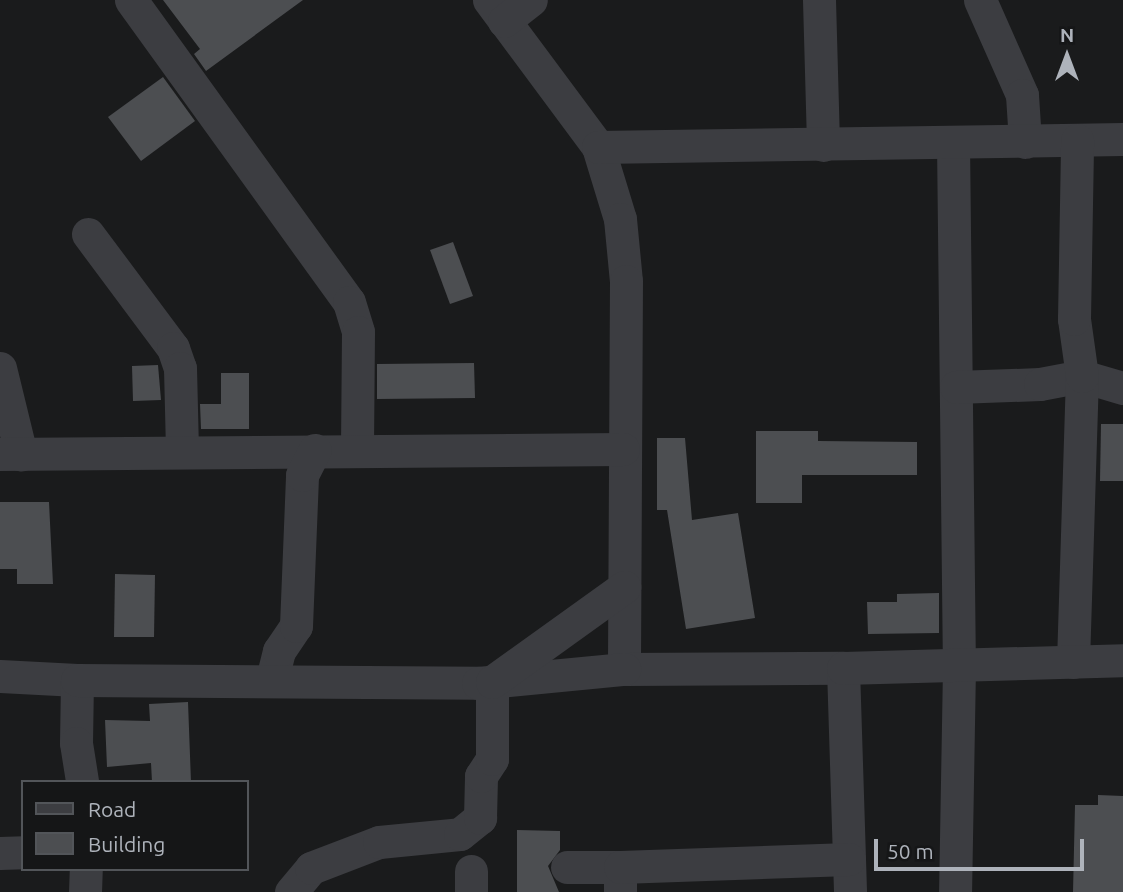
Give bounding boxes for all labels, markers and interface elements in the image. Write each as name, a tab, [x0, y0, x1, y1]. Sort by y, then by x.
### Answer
north arrow	[1032, 21, 1102, 91]
text: N	[1060, 24, 1074, 46]
legend	[21, 780, 248, 871]
text: Road	[88, 797, 136, 821]
scale bar	[878, 826, 1088, 870]
text: Building	[88, 832, 165, 856]
text: 50 m	[887, 839, 934, 863]

